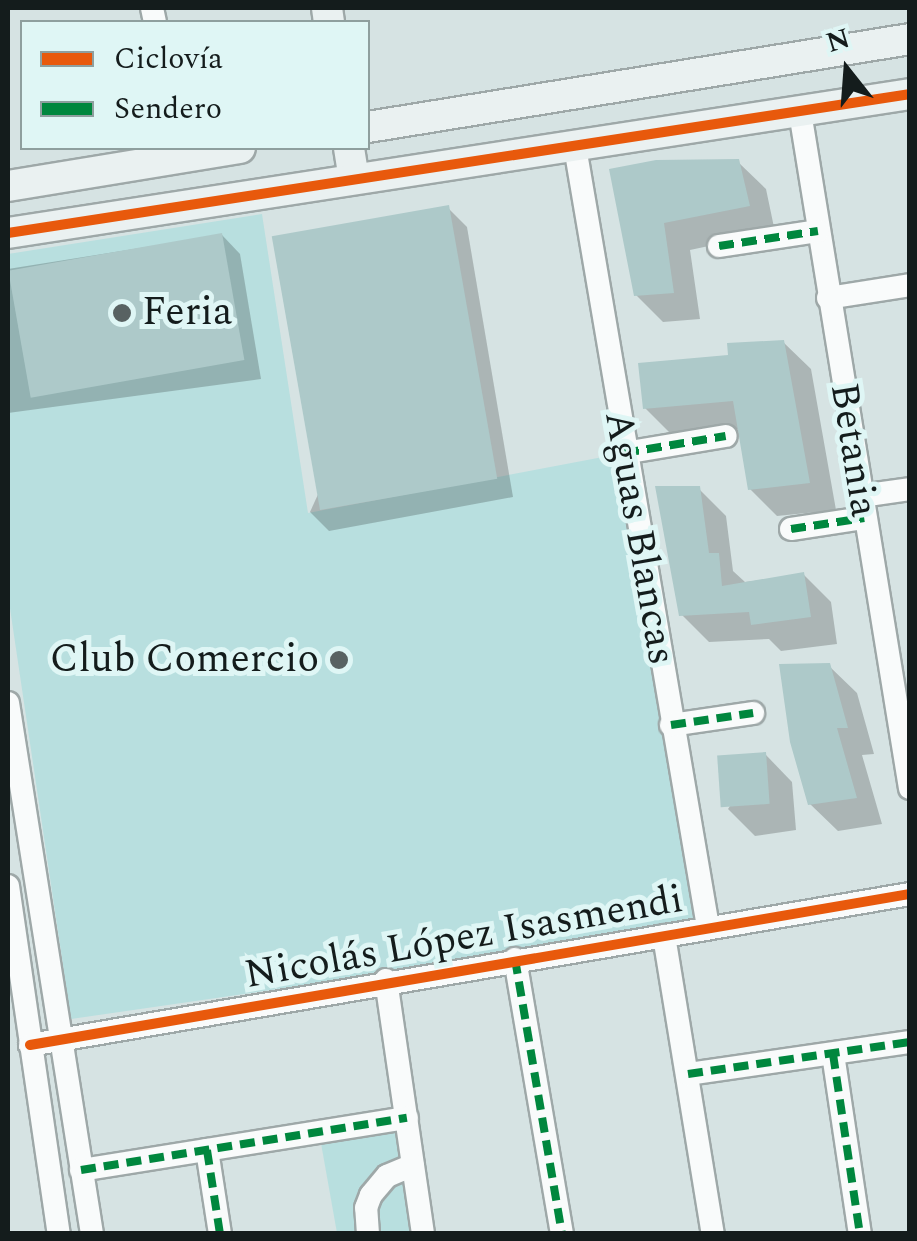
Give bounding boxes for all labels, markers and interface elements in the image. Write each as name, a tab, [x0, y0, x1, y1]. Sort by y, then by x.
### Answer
text: N	[821, 17, 855, 65]
legend	[20, 20, 370, 150]
north arrow	[797, 20, 897, 120]
text: Ciclovía	[114, 36, 223, 82]
text: Sendero	[114, 86, 222, 132]
place label: Feria	[142, 289, 233, 337]
marker: Feria	[111, 302, 133, 324]
street label: Betania	[819, 380, 887, 520]
street label: Aguas Blancas	[593, 407, 685, 669]
place label: Club Comercio	[50, 636, 319, 684]
marker: Club Comercio	[328, 649, 350, 671]
street label: Nicolás López Isasmendi	[241, 876, 687, 1000]

